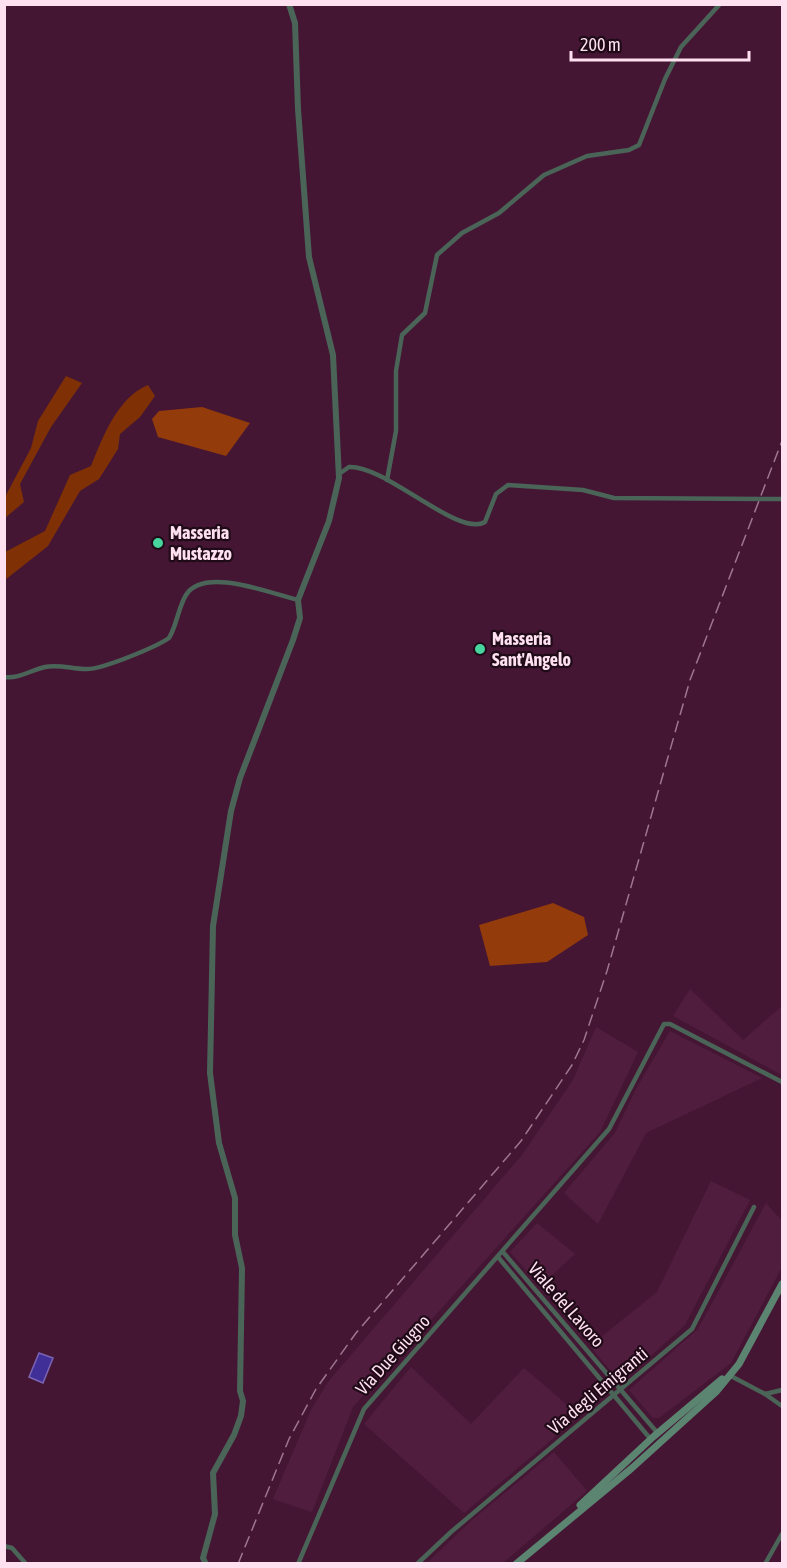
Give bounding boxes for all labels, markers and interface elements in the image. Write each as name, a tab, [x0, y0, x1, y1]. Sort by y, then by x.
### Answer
scale bar	[571, 24, 750, 62]
text: 200 m	[580, 34, 621, 55]
place label: Masseria Mustazzo	[170, 522, 232, 564]
marker: Masseria Mustazzo	[151, 536, 165, 550]
place label: Masseria Sant'Angelo	[492, 628, 571, 670]
marker: Masseria Sant'Angelo	[473, 642, 487, 656]
street label: Viale del Lavoro	[524, 1258, 609, 1351]
street label: Via Due Giugno	[351, 1310, 434, 1399]
street label: Via degli Emigranti	[544, 1343, 652, 1438]

